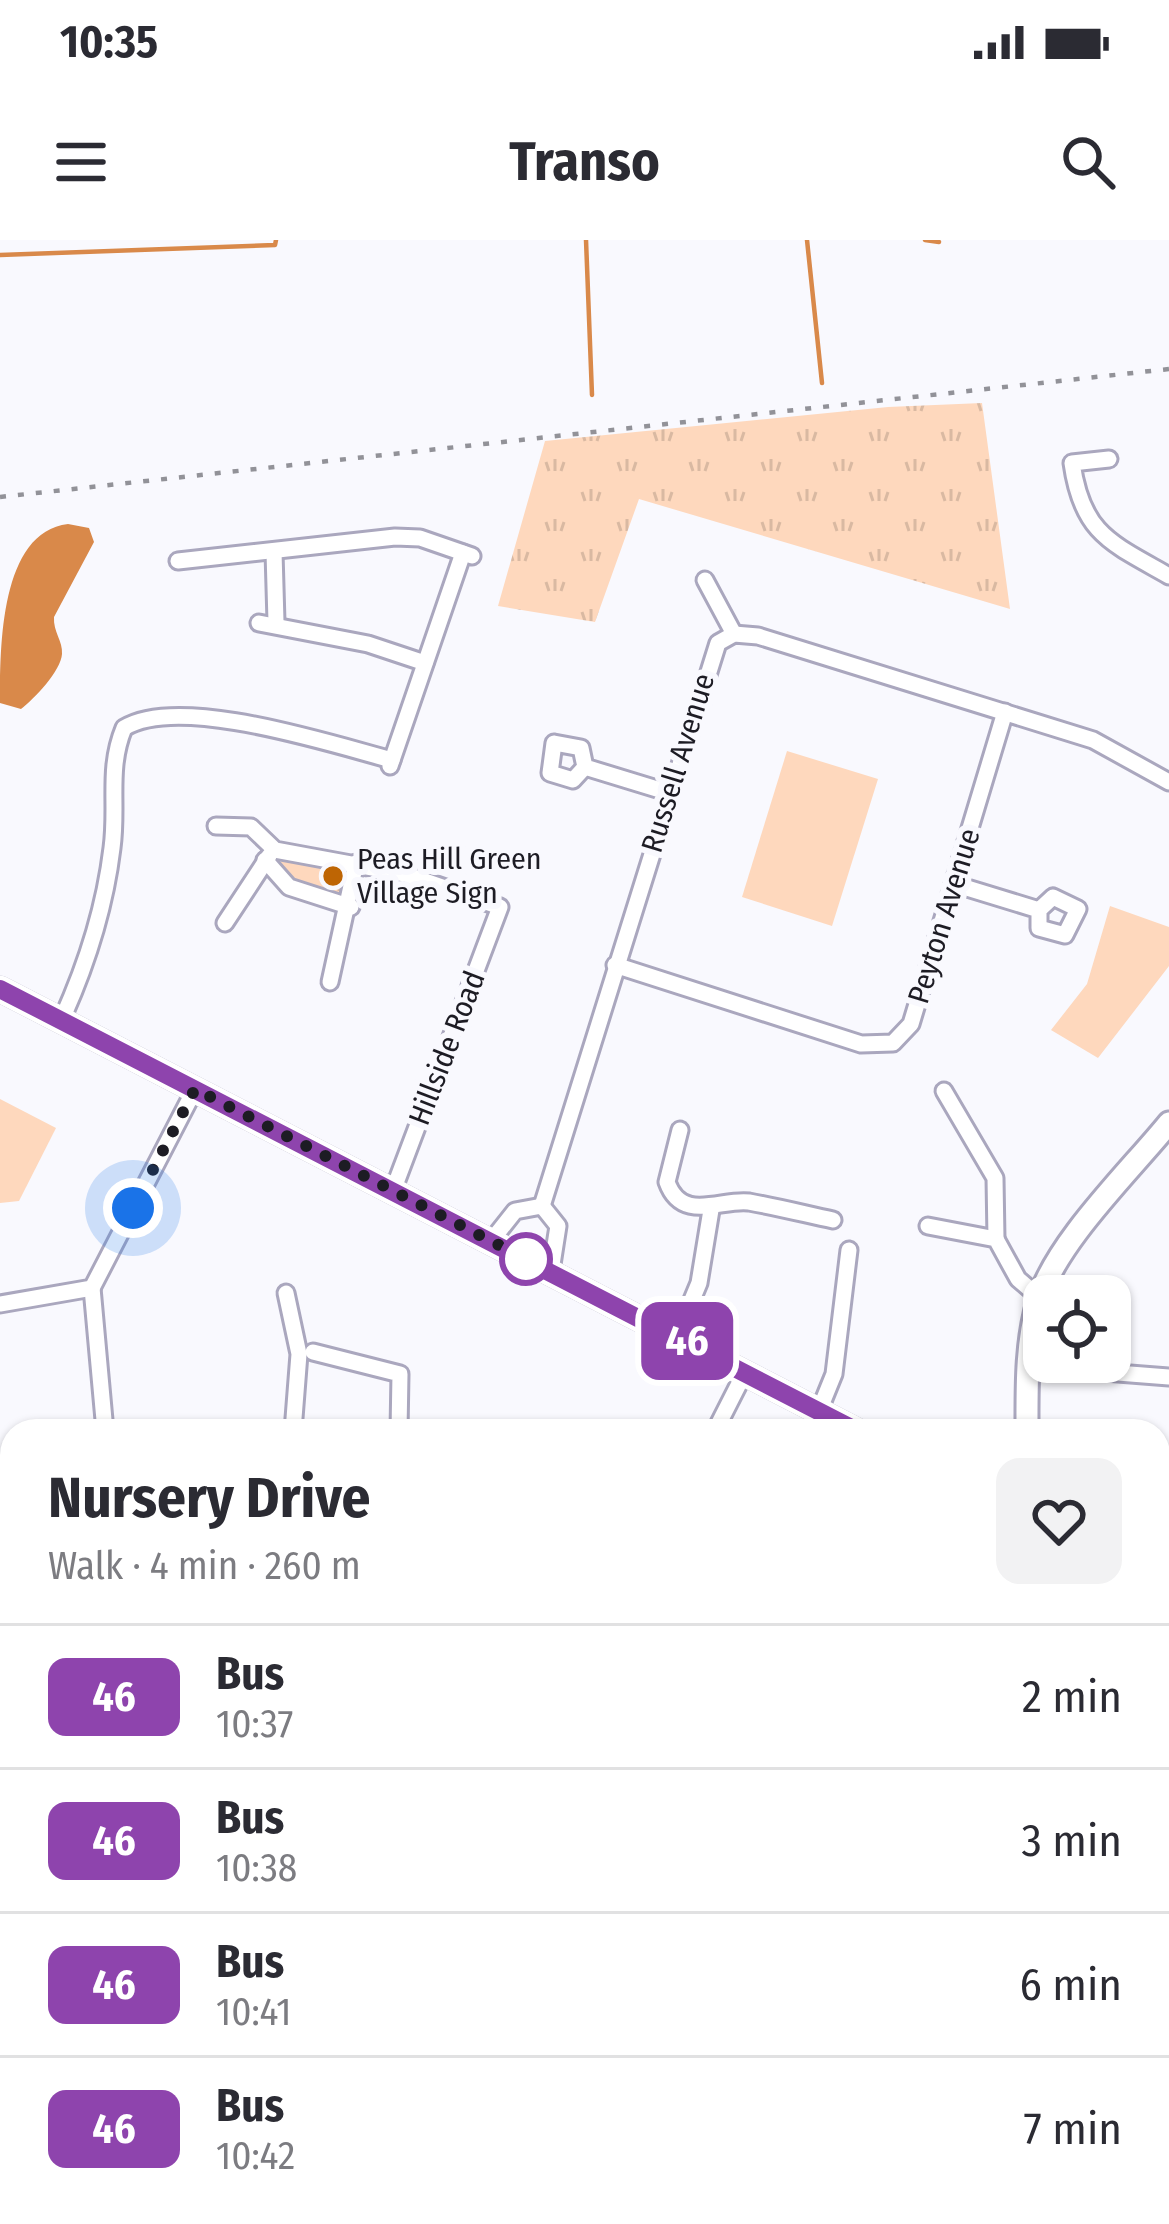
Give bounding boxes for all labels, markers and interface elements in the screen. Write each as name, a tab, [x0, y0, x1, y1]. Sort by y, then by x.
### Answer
text: 10:35	[60, 15, 158, 69]
icon: menu	[48, 129, 114, 195]
icon: search	[1055, 129, 1121, 195]
text: Transo	[509, 130, 660, 194]
street label: Russell Avenue	[634, 669, 722, 857]
street label: Peyton Avenue	[900, 824, 988, 1008]
place label: Peas Hill Green Village Sign	[357, 841, 542, 911]
marker: Peas Hill Green Village Sign	[320, 863, 346, 889]
street label: Hillside Road	[401, 966, 493, 1130]
your location	[103, 1178, 163, 1238]
unlabelled marker	[501, 1234, 551, 1284]
map controls	[1023, 1275, 1131, 1383]
button: locate	[1023, 1275, 1131, 1383]
line badge: 46	[633, 1302, 741, 1380]
text: 46	[665, 1316, 709, 1366]
button: heart	[996, 1458, 1122, 1584]
text: Nursery Drive	[48, 1464, 371, 1532]
text: Walk · 4 min · 260 m	[48, 1543, 361, 1589]
text: Bus	[216, 1647, 284, 1701]
text: 2 min	[1022, 1670, 1122, 1724]
text: 46	[92, 1672, 136, 1722]
text: 10:37	[216, 1701, 293, 1747]
text: Bus	[216, 1791, 284, 1845]
text: 3 min	[1021, 1814, 1122, 1868]
text: 46	[92, 1816, 136, 1866]
text: 10:38	[216, 1845, 297, 1891]
text: Bus	[216, 1935, 284, 1989]
text: 6 min	[1019, 1958, 1122, 2012]
text: 46	[92, 1960, 136, 2010]
text: 10:41	[216, 1989, 292, 2035]
text: Bus	[216, 2079, 284, 2133]
text: 7 min	[1024, 2102, 1122, 2156]
text: 46	[92, 2104, 136, 2154]
text: 10:42	[216, 2133, 295, 2179]

